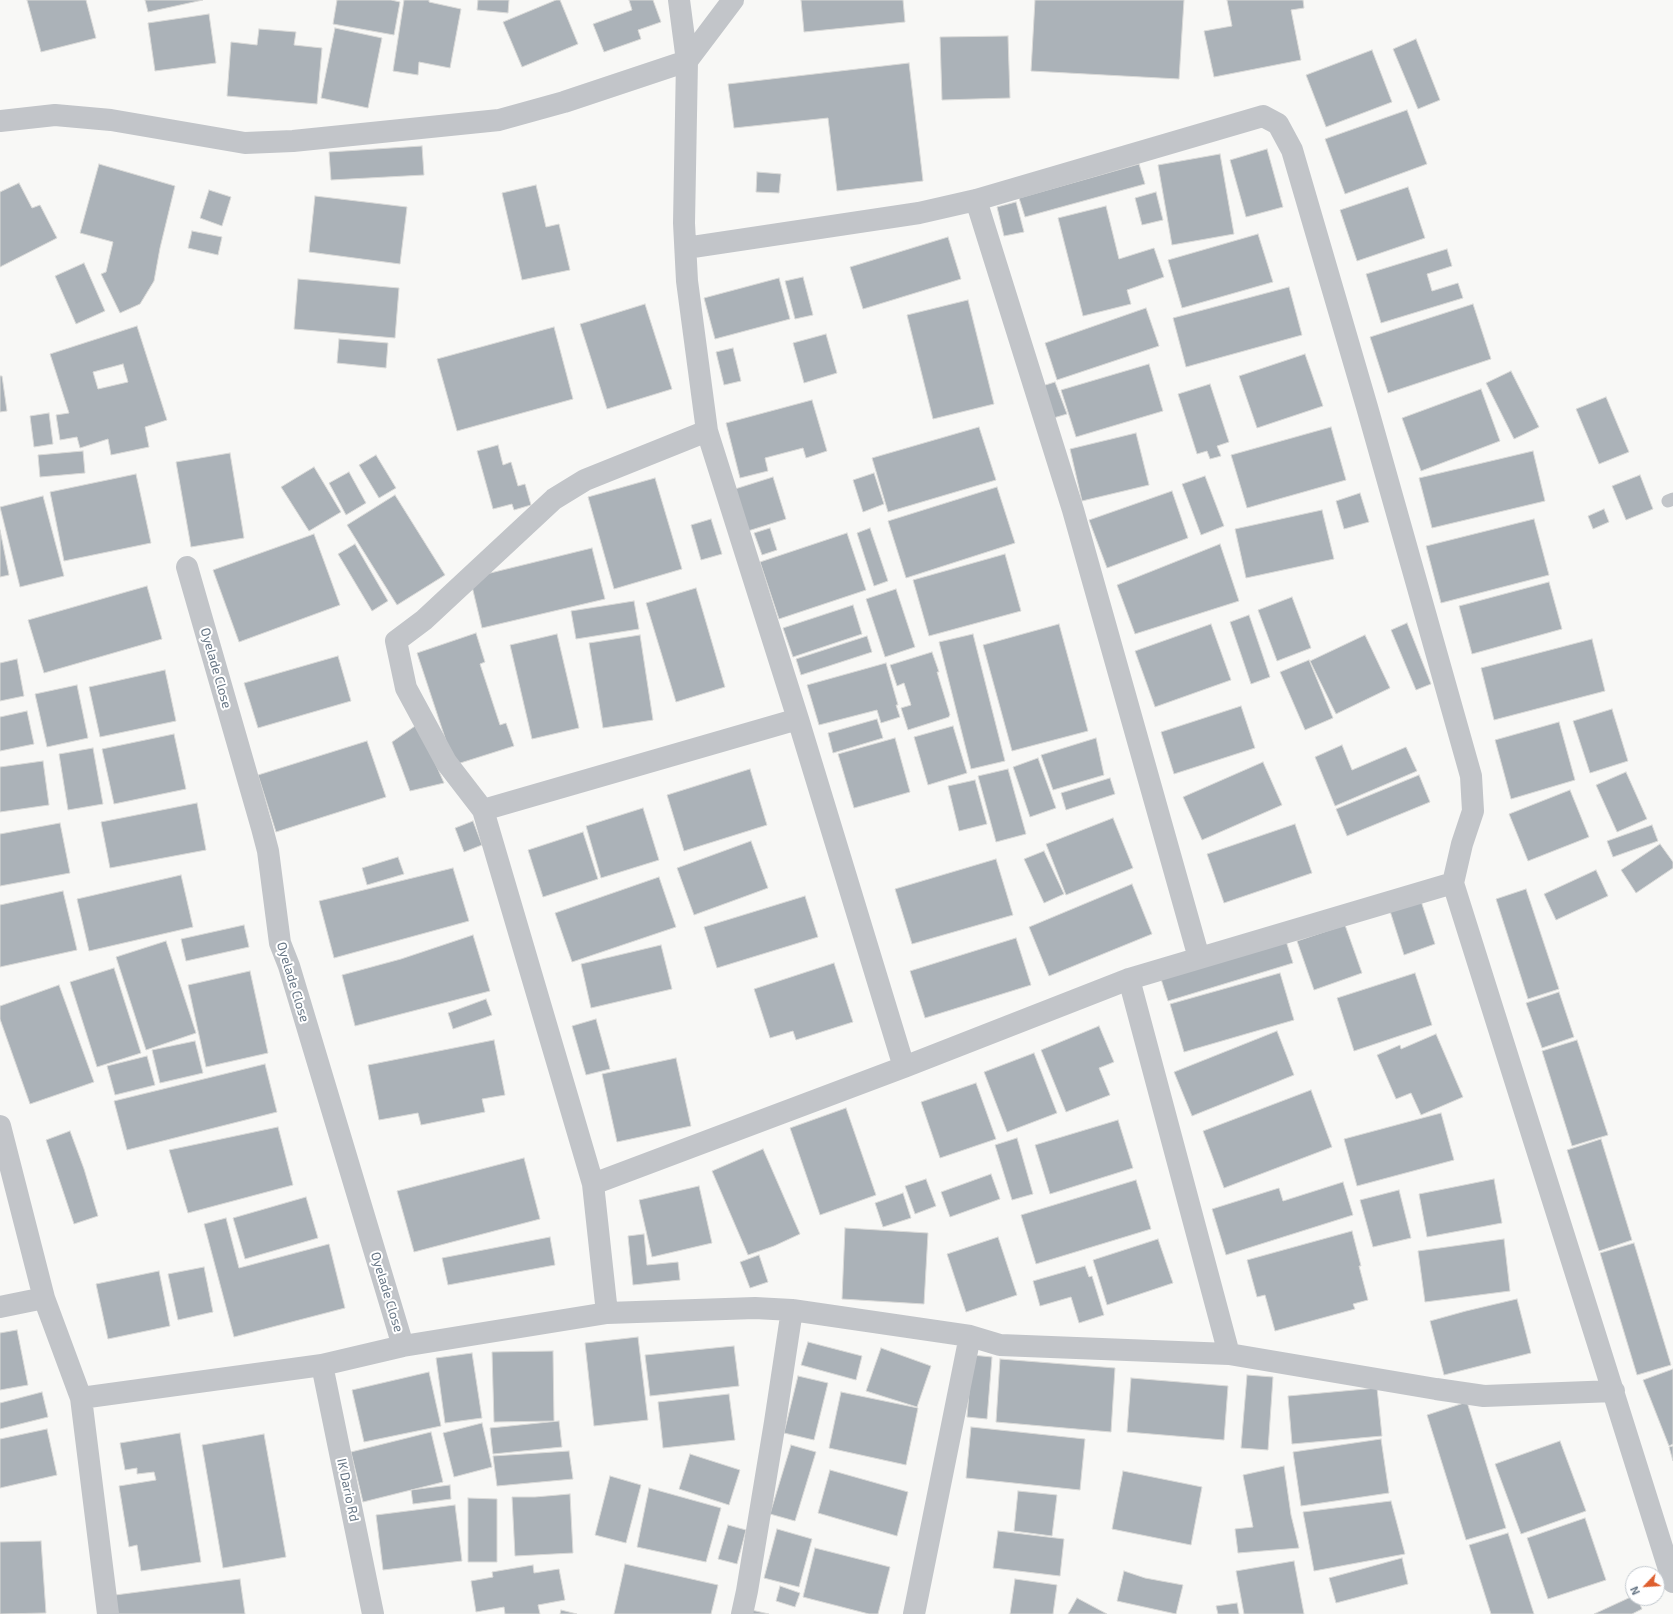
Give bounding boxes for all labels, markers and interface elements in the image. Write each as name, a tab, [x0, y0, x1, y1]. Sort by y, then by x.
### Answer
street label: Oyelade Close	[197, 626, 235, 710]
street label: Oyelade Close	[273, 940, 313, 1024]
street label: Oyelade Close	[367, 1250, 407, 1334]
street label: IK Dario Rd	[334, 1457, 362, 1523]
north arrow	[1625, 1566, 1665, 1606]
text: N	[1627, 1585, 1642, 1597]

